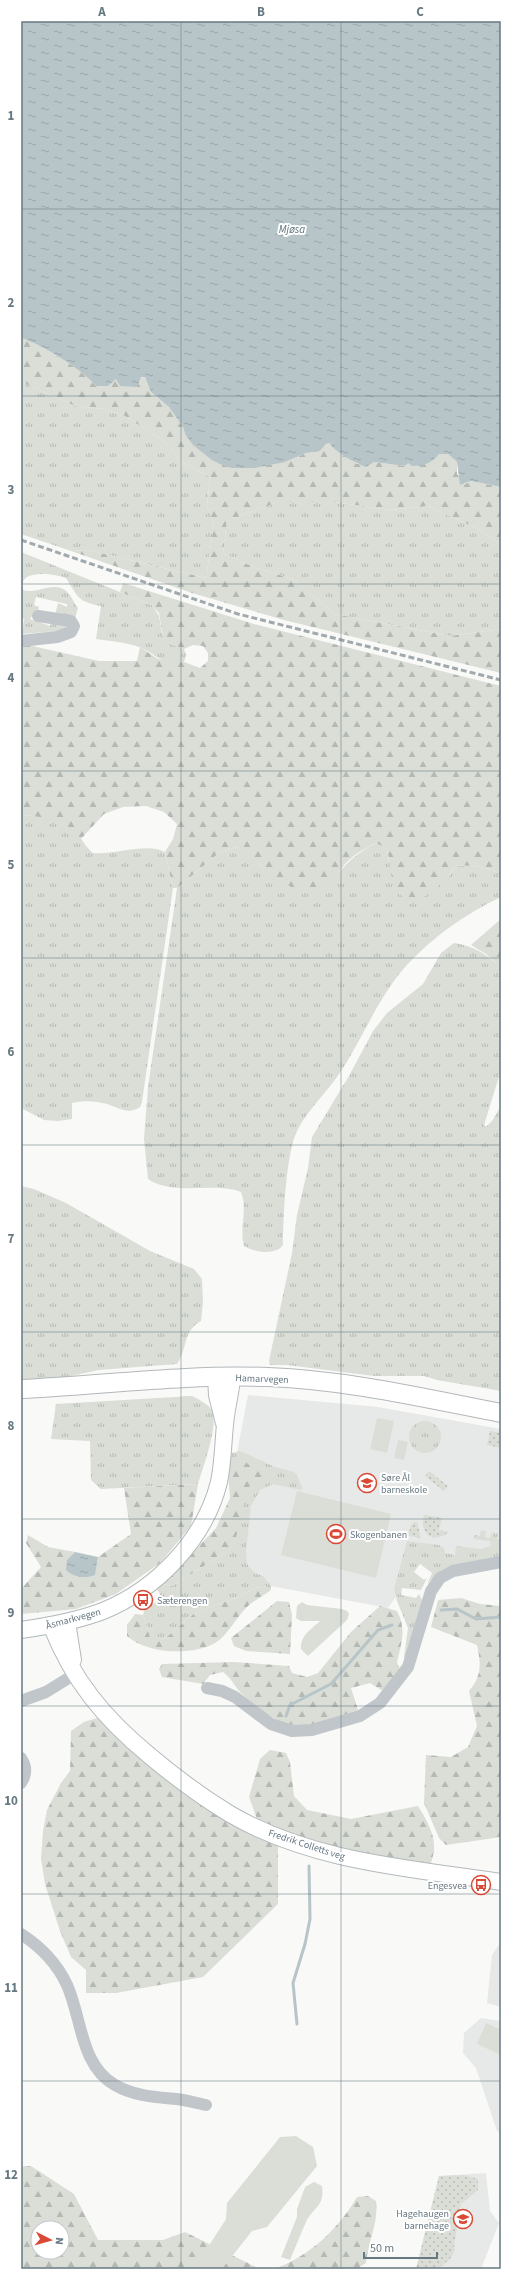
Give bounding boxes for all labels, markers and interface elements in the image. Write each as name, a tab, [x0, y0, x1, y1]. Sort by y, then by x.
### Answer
text: A	[97, 3, 106, 21]
text: B	[257, 3, 265, 21]
text: C	[416, 3, 424, 21]
text: 1	[8, 107, 15, 125]
water label: Mjøsa	[279, 222, 305, 237]
text: 2	[8, 294, 15, 312]
text: 3	[8, 481, 15, 499]
text: 4	[8, 669, 15, 687]
text: 5	[8, 856, 15, 874]
text: 6	[8, 1043, 15, 1061]
text: 7	[8, 1230, 15, 1248]
street label: Hamarvegen	[235, 1371, 289, 1387]
text: 8	[8, 1417, 15, 1435]
place label: Søre Ål barneskole	[381, 1471, 427, 1497]
school or university icon: Søre Ål barneskole	[356, 1472, 378, 1494]
sports icon: Skogenbanen	[325, 1523, 347, 1545]
place label: Skogenbanen	[350, 1528, 407, 1542]
bus stop icon: Sæterengen	[132, 1589, 154, 1611]
place label: Sæterengen	[157, 1594, 207, 1608]
text: 9	[8, 1604, 15, 1622]
street label: Åsmarkvegen	[44, 1605, 102, 1633]
text: 10	[4, 1792, 18, 1810]
street label: Fredrik Colletts veg	[267, 1826, 347, 1864]
bus stop icon: Engesvea	[470, 1874, 492, 1896]
place label: Engesvea	[428, 1879, 467, 1893]
text: 11	[4, 1979, 18, 1997]
text: 12	[4, 2166, 18, 2184]
place label: Hagehaugen barnehage	[396, 2207, 449, 2233]
school or university icon: Hagehaugen barnehage	[452, 2208, 474, 2230]
north arrow	[30, 2220, 70, 2260]
scale bar	[364, 2234, 437, 2260]
text: N	[52, 2237, 67, 2245]
text: 50 m	[370, 2240, 394, 2257]

